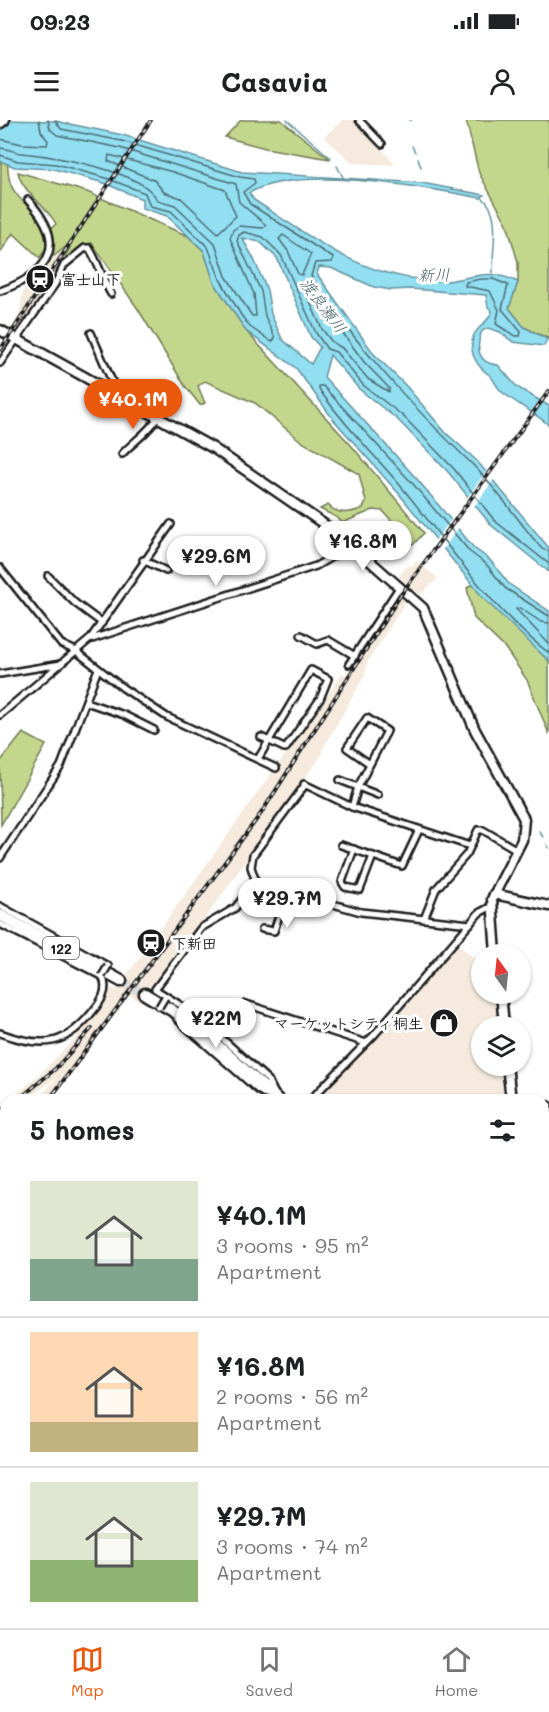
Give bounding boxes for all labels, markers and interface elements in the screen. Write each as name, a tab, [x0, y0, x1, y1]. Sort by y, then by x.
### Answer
text: 09:23	[30, 7, 90, 36]
text: Casavia	[221, 64, 328, 99]
icon: menu	[30, 65, 63, 98]
icon: person	[486, 65, 519, 98]
station icon: 富士山下	[24, 263, 56, 295]
water label: 新川	[418, 263, 450, 285]
place label: 富士山下	[61, 269, 121, 289]
water label: 渡良瀬川	[296, 273, 352, 337]
pin: ¥40.1M	[84, 379, 182, 430]
text: ¥40.1M	[98, 385, 168, 411]
pin: ¥16.8M	[314, 521, 412, 572]
text: ¥16.8M	[329, 527, 397, 553]
pin: ¥29.6M	[167, 536, 265, 587]
text: ¥29.6M	[181, 542, 251, 568]
pin: ¥29.7M	[238, 878, 336, 929]
text: ¥29.7M	[252, 884, 322, 910]
station icon: 下新田	[135, 927, 167, 959]
place label: 下新田	[172, 933, 217, 953]
road number: 122	[43, 937, 79, 959]
north arrow	[471, 944, 531, 1004]
map controls	[471, 944, 531, 1076]
pin: ¥22M	[180, 998, 252, 1049]
text: ¥22M	[190, 1004, 242, 1030]
shop icon: マーケットシティ桐生	[428, 1007, 460, 1039]
place label: マーケットシティ桐生	[274, 1013, 423, 1033]
button: layers	[471, 1016, 531, 1076]
text: 5 homes	[30, 1113, 135, 1147]
icon: filters	[486, 1114, 519, 1147]
text: ¥40.1M	[216, 1198, 307, 1232]
icon: home	[78, 1205, 150, 1277]
text: 3 rooms · 95 m²	[216, 1232, 368, 1258]
text: Apartment	[216, 1258, 322, 1284]
text: ¥16.8M	[216, 1349, 305, 1383]
icon: home	[78, 1356, 150, 1428]
text: 2 rooms · 56 m²	[216, 1383, 368, 1409]
text: Apartment	[216, 1409, 322, 1435]
text: ¥29.7M	[216, 1499, 307, 1533]
icon: home	[78, 1506, 150, 1578]
text: 3 rooms · 74 m²	[216, 1533, 368, 1559]
text: Apartment	[216, 1559, 322, 1585]
tab: Map	[71, 1643, 104, 1700]
tab: Saved	[245, 1643, 293, 1700]
tab: Home	[435, 1643, 478, 1700]

